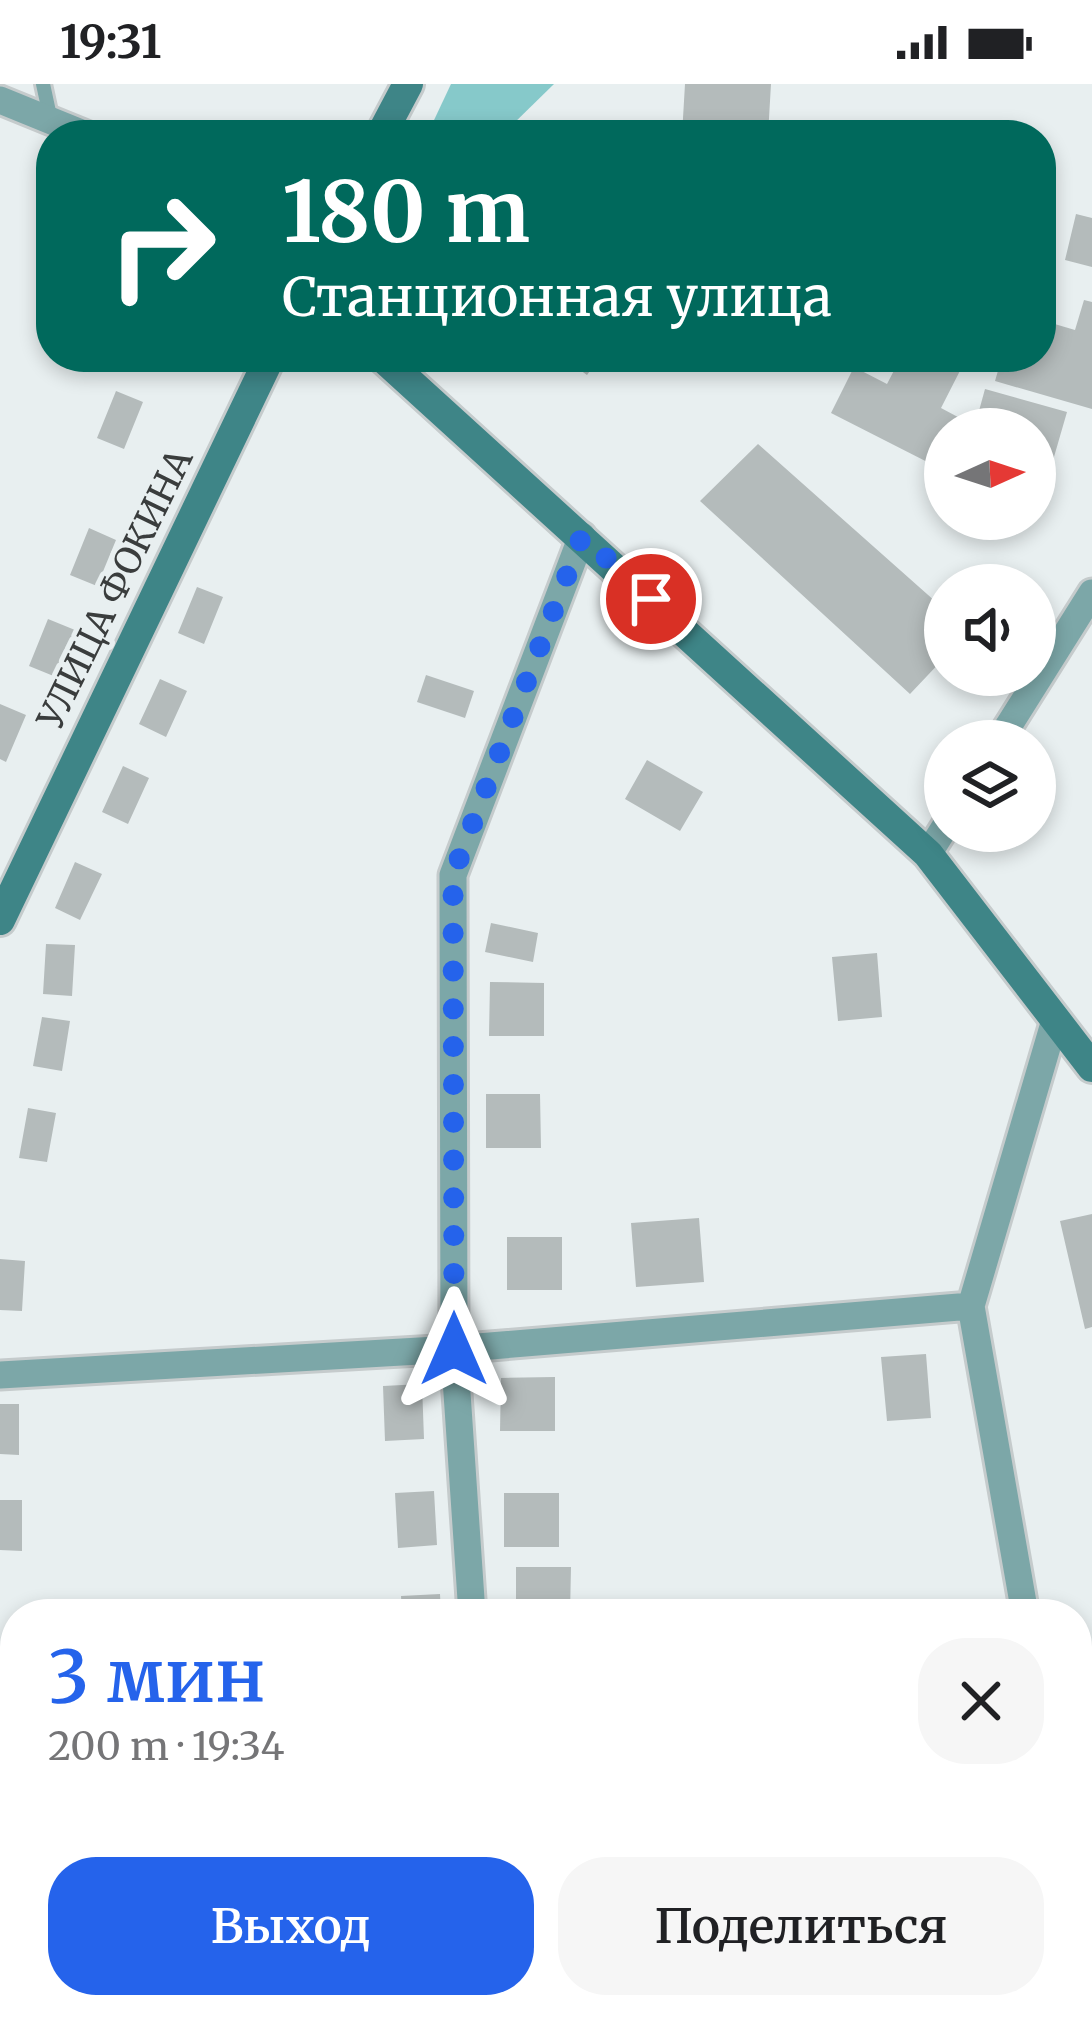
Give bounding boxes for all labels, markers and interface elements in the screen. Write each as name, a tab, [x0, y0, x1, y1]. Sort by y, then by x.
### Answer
text: 19:31	[60, 14, 161, 70]
text: 180 m	[282, 159, 530, 265]
icon: right	[84, 168, 240, 324]
text: Станционная улица	[282, 263, 832, 331]
north arrow	[924, 408, 1056, 540]
map controls	[924, 408, 1056, 852]
street label: УЛИЦА ФОКИНА	[27, 441, 203, 737]
pin	[600, 548, 702, 650]
button: sound	[924, 564, 1056, 696]
icon: arrive	[618, 566, 684, 632]
button: layers	[924, 720, 1056, 852]
position arrow	[391, 1286, 517, 1412]
text: 3 мин	[48, 1631, 265, 1722]
button: close	[918, 1638, 1044, 1764]
text: 200 m · 19:34	[48, 1722, 285, 1771]
button: Выход	[48, 1857, 534, 1995]
button: Поделиться	[558, 1857, 1044, 1995]

